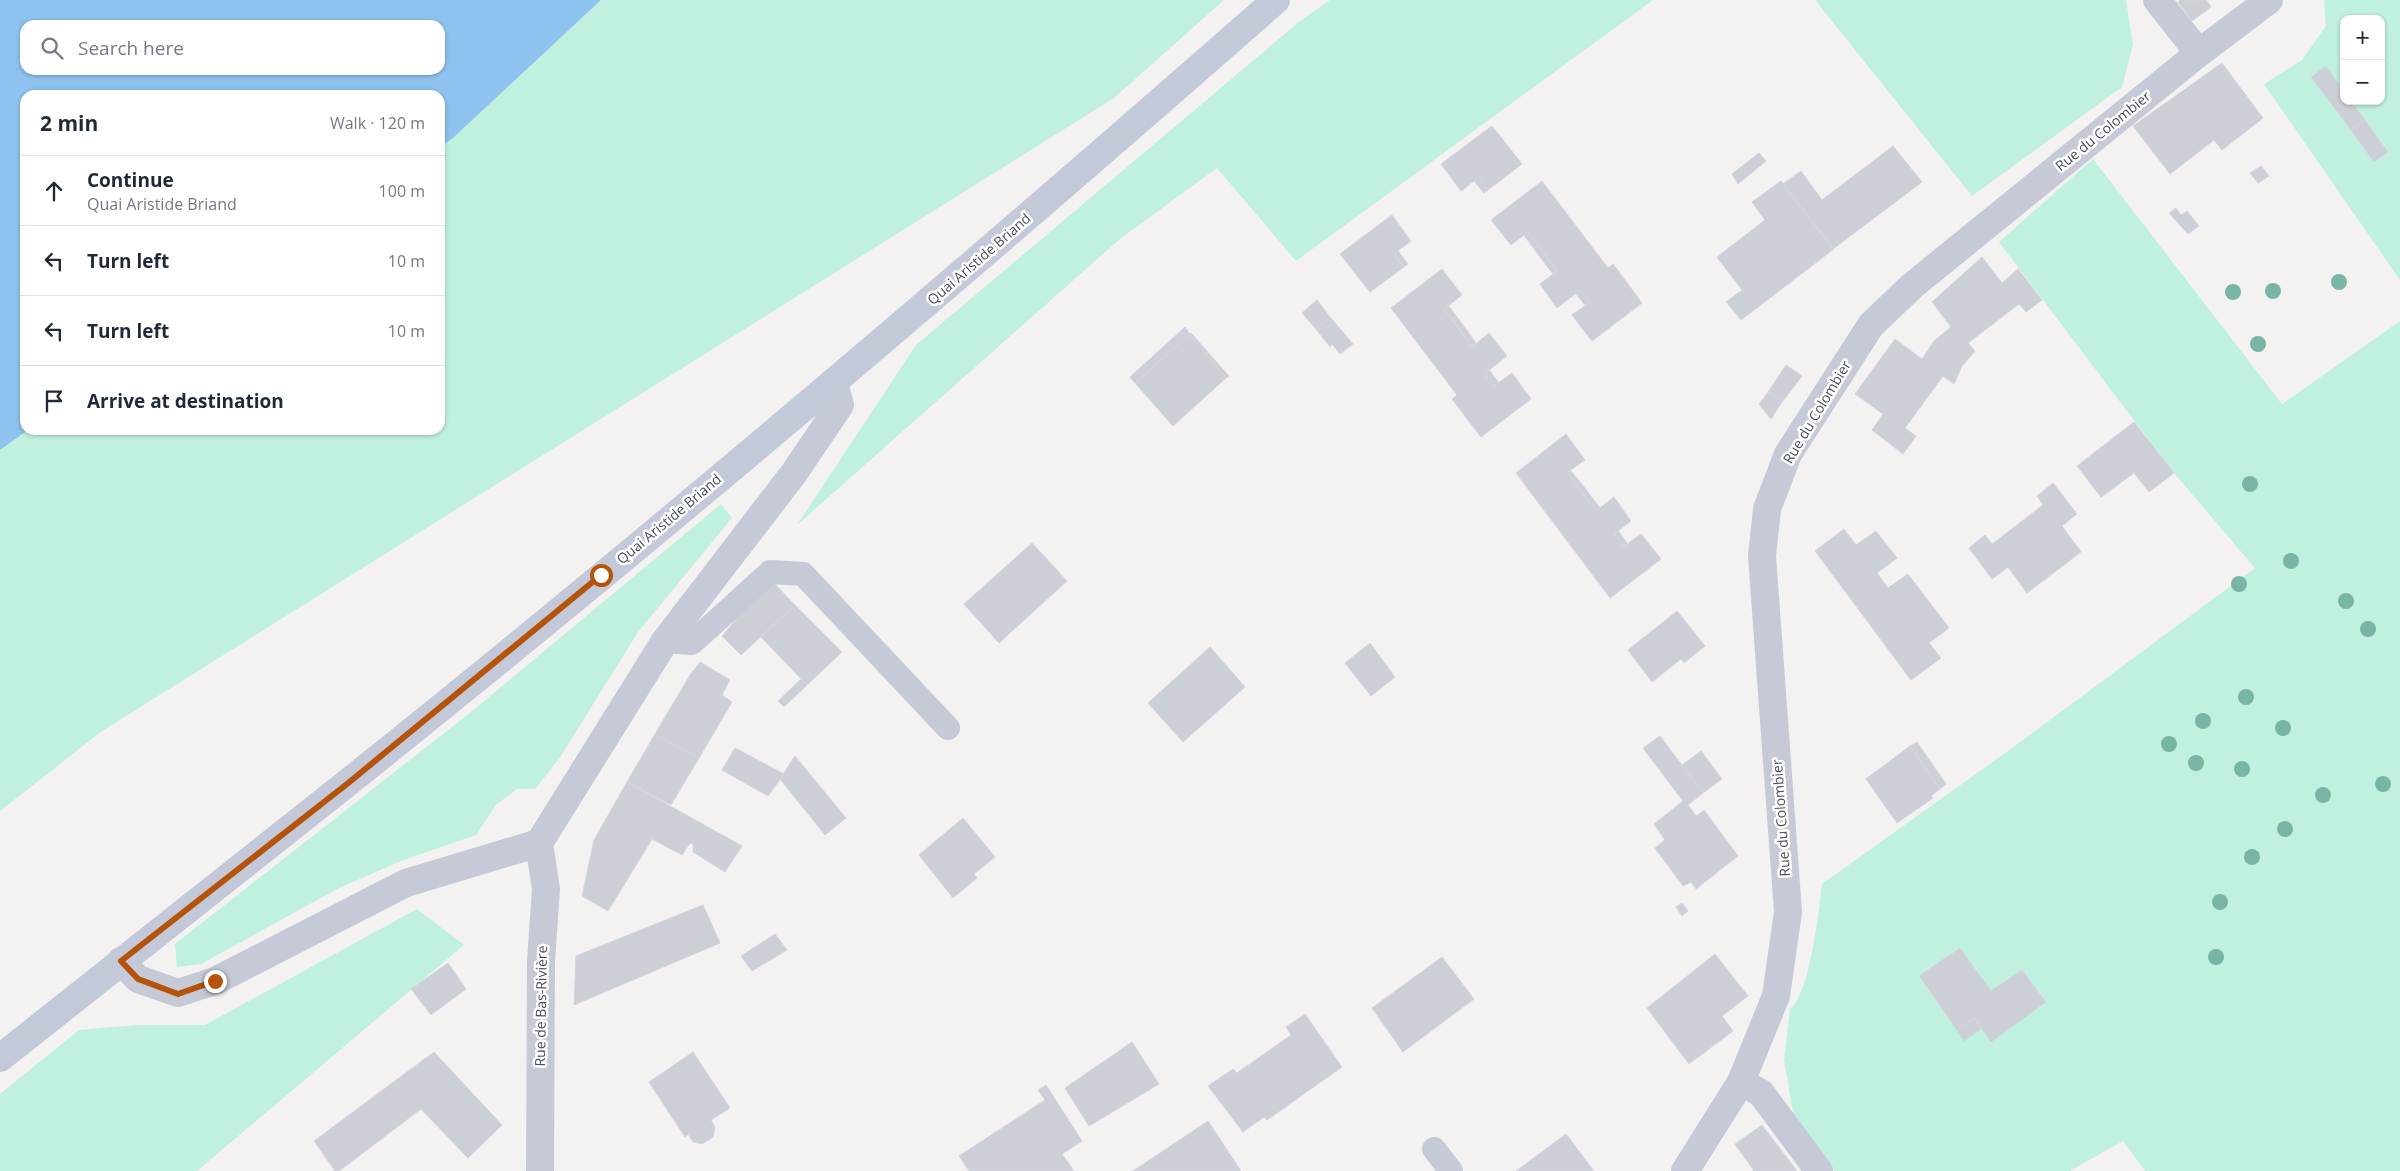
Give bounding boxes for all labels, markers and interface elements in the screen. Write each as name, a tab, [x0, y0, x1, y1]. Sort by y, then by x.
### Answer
map controls	[2340, 15, 2385, 105]
button: +	[2340, 15, 2385, 60]
search box	[20, 20, 445, 75]
icon: search	[38, 34, 66, 62]
text: Search here	[78, 35, 184, 61]
button: −	[2340, 60, 2385, 105]
street label: Rue du Colombier	[2051, 86, 2154, 175]
text: 2 min	[40, 109, 98, 137]
text: Walk · 120 m	[330, 112, 425, 134]
text: Continue	[87, 167, 174, 193]
icon: ahead	[40, 177, 68, 205]
text: 100 m	[379, 180, 425, 202]
text: Quai Aristide Briand	[87, 193, 237, 215]
street label: Quai Aristide Briand	[923, 208, 1034, 309]
icon: left	[40, 247, 68, 275]
text: Turn left	[87, 248, 169, 274]
text: 10 m	[388, 250, 425, 272]
icon: left	[40, 317, 68, 345]
text: Turn left	[87, 318, 169, 344]
text: 10 m	[388, 320, 425, 342]
street label: Rue du Colombier	[1778, 356, 1855, 467]
icon: arrive	[40, 387, 68, 415]
text: Arrive at destination	[87, 388, 284, 414]
street label: Quai Aristide Briand	[612, 469, 725, 568]
route start	[590, 564, 613, 587]
street label: Rue du Colombier	[1767, 759, 1794, 877]
street label: Rue de Bas-Rivière	[530, 945, 551, 1067]
route end	[204, 970, 227, 993]

